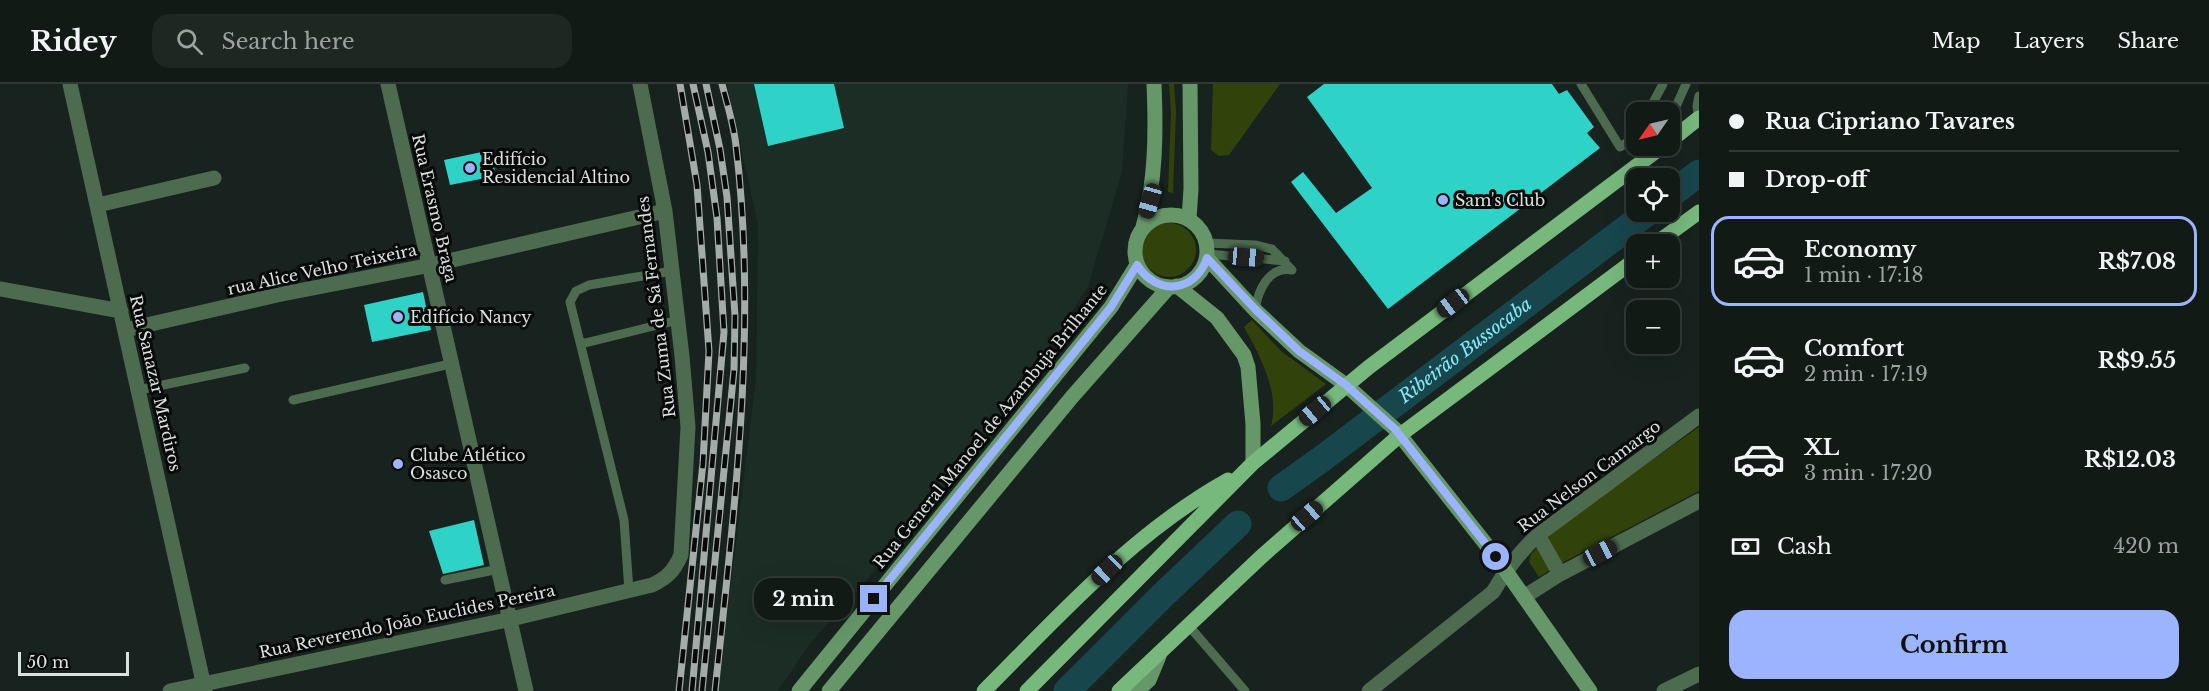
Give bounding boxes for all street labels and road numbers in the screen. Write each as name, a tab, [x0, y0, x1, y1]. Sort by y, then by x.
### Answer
street label: Rua Erasmo Braga	[408, 132, 462, 284]
street label: Rua Zuma de Sá Fernandes	[632, 195, 680, 419]
street label: rua Alice Velho Teixeira	[225, 239, 419, 299]
street label: Rua General Manoel de Azambuja Brilhante	[869, 280, 1111, 572]
street label: Rua Sanazar Mardiros	[126, 293, 186, 473]
street label: Rua Nelson Camargo	[1514, 416, 1664, 536]
street label: Rua Reverendo João Euclides Pereira	[257, 580, 557, 662]

